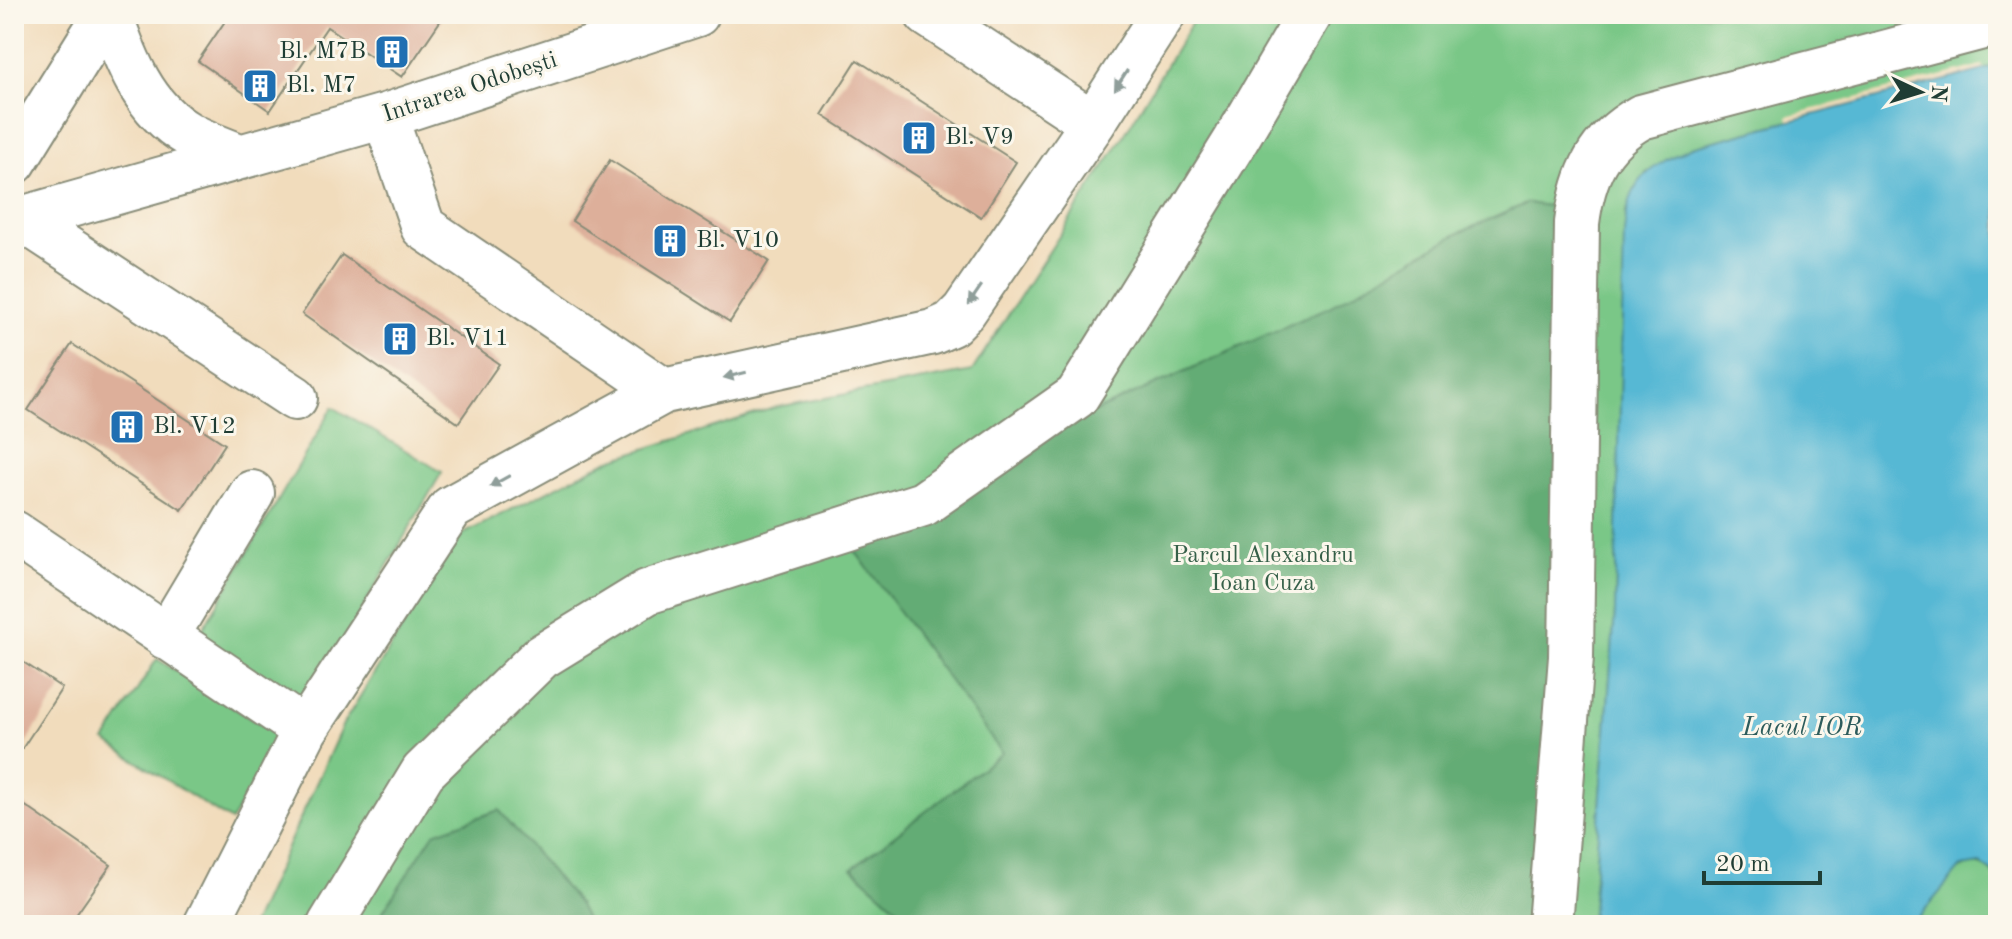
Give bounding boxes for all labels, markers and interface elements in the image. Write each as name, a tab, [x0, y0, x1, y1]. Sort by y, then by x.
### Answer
building icon: Bl. M7B	[373, 33, 411, 71]
place label: Bl. M7B	[279, 40, 366, 64]
street label: Intrarea Odobești	[380, 48, 560, 128]
north arrow	[1880, 52, 1960, 132]
building icon: Bl. M7	[241, 67, 279, 105]
one-way arrow	[1114, 69, 1128, 91]
place label: Bl. M7	[286, 74, 357, 98]
text: N	[1926, 84, 1950, 103]
building icon: Bl. V9	[900, 119, 938, 157]
place label: Bl. V9	[945, 126, 1014, 150]
building icon: Bl. V10	[651, 222, 689, 260]
place label: Bl. V10	[696, 229, 779, 253]
one-way arrow	[968, 284, 983, 306]
building icon: Bl. V11	[381, 320, 419, 358]
place label: Bl. V11	[426, 327, 509, 351]
one-way arrow	[723, 369, 748, 382]
building icon: Bl. V12	[108, 408, 146, 446]
place label: Bl. V12	[153, 415, 236, 439]
one-way arrow	[489, 475, 512, 488]
park label: Parcul Alexandru Ioan Cuza	[1172, 544, 1354, 596]
water label: Lacul IOR	[1741, 715, 1862, 741]
scale bar	[1704, 835, 1820, 885]
text: 20 m	[1716, 853, 1770, 877]

